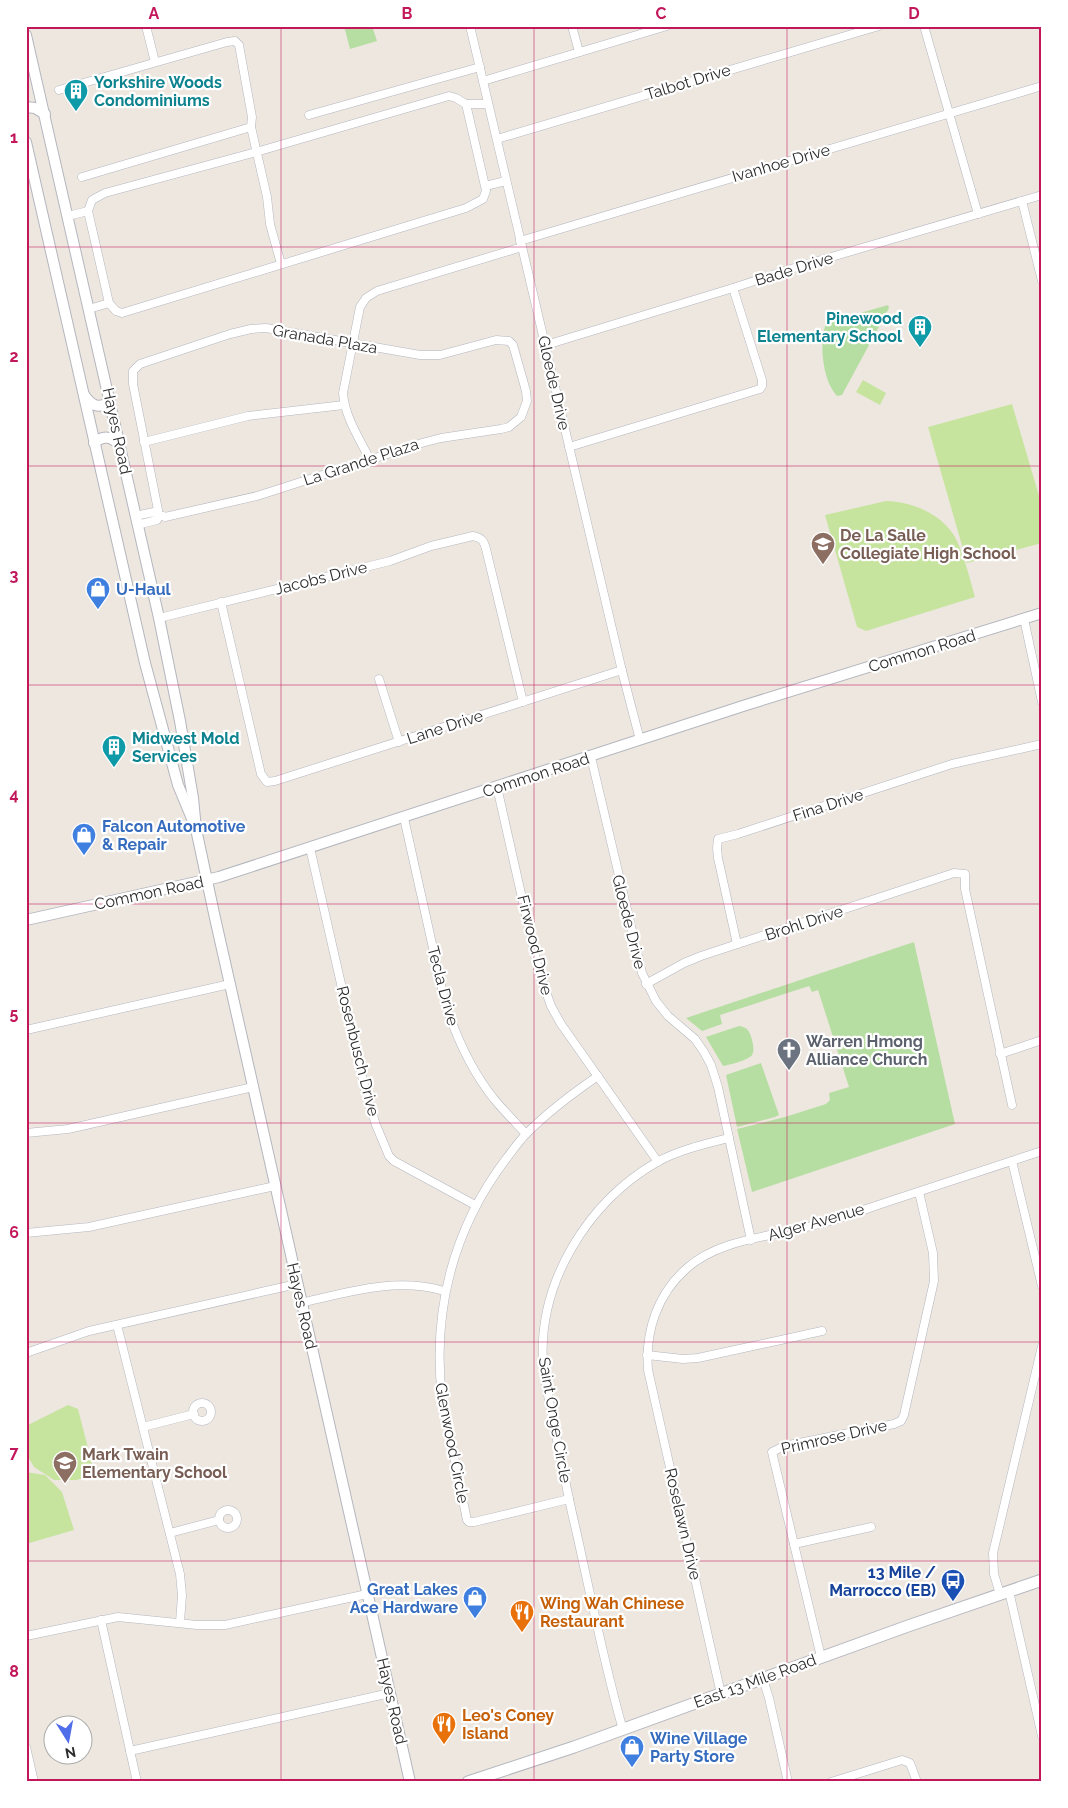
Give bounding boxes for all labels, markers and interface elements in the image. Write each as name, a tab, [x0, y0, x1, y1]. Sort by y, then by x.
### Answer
text: A	[149, 4, 160, 23]
text: B	[402, 4, 413, 23]
text: C	[656, 4, 667, 23]
text: D	[908, 4, 920, 23]
street label: Talbot Drive	[643, 60, 733, 104]
place label: Yorkshire Woods Condominiums	[94, 73, 222, 110]
building icon: Yorkshire Woods Condominiums	[63, 78, 89, 112]
text: 1	[10, 128, 18, 147]
street label: Ivanhoe Drive	[730, 140, 832, 186]
street label: Bade Drive	[752, 248, 836, 290]
place label: Pinewood Elementary School	[757, 309, 903, 346]
building icon: Pinewood Elementary School	[907, 314, 933, 348]
street label: Granada Plaza	[271, 320, 379, 358]
street label: Gloede Drive	[534, 334, 574, 432]
text: 2	[9, 347, 19, 366]
street label: Hayes Road	[99, 386, 135, 476]
street label: La Grande Plaza	[301, 434, 421, 490]
place label: De La Salle Collegiate High School	[840, 526, 1017, 563]
school or university icon: De La Salle Collegiate High School	[810, 531, 836, 565]
street label: Jacobs Drive	[273, 557, 369, 599]
text: 3	[10, 566, 19, 585]
shop icon: U-Haul	[85, 576, 111, 610]
place label: U-Haul	[116, 580, 172, 599]
street label: Common Road	[866, 626, 978, 676]
street label: Lane Drive	[404, 706, 486, 748]
place label: Midwest Mold Services	[132, 729, 240, 766]
building icon: Midwest Mold Services	[101, 734, 127, 768]
street label: Common Road	[480, 749, 592, 801]
text: 4	[9, 785, 19, 804]
street label: Fina Drive	[790, 785, 866, 825]
place label: Falcon Automotive & Repair	[102, 817, 246, 854]
shop icon: Falcon Automotive & Repair	[71, 822, 97, 856]
street label: Common Road	[93, 872, 205, 914]
street label: Gloede Drive	[608, 873, 650, 971]
street label: Firwood Drive	[513, 893, 557, 997]
street label: Brohl Drive	[763, 901, 845, 945]
street label: Tecla Drive	[423, 944, 463, 1028]
street label: Rosenbusch Drive	[333, 984, 383, 1118]
text: 5	[10, 1004, 19, 1023]
place label: Warren Hmong Alliance Church	[806, 1032, 927, 1069]
church icon: Warren Hmong Alliance Church	[776, 1037, 802, 1071]
street label: Alger Avenue	[766, 1199, 866, 1245]
text: 6	[9, 1223, 19, 1242]
street label: Hayes Road	[283, 1261, 321, 1351]
street label: Saint Onge Circle	[535, 1356, 575, 1484]
street label: Glenwood Circle	[431, 1381, 473, 1505]
street label: Primrose Drive	[779, 1416, 889, 1458]
text: 7	[10, 1443, 19, 1462]
place label: Mark Twain Elementary School	[82, 1445, 228, 1482]
school or university icon: Mark Twain Elementary School	[52, 1450, 78, 1484]
street label: Roselawn Drive	[661, 1466, 705, 1582]
place label: 13 Mile / Marrocco (EB)	[829, 1563, 936, 1600]
bus stop icon: 13 Mile / Marrocco (EB)	[940, 1568, 966, 1602]
place label: Great Lakes Ace Hardware	[350, 1580, 458, 1617]
shop icon: Great Lakes Ace Hardware	[462, 1585, 488, 1619]
place label: Wing Wah Chinese Restaurant	[540, 1594, 684, 1631]
restaurant icon: Wing Wah Chinese Restaurant	[509, 1599, 535, 1633]
street label: East 13 Mile Road	[691, 1650, 819, 1712]
street label: Hayes Road	[373, 1656, 411, 1746]
text: 8	[9, 1662, 19, 1681]
place label: Leo's Coney Island	[462, 1706, 554, 1743]
restaurant icon: Leo's Coney Island	[431, 1711, 457, 1745]
north arrow	[42, 1716, 92, 1766]
place label: Wine Village Party Store	[650, 1729, 748, 1766]
shop icon: Wine Village Party Store	[619, 1734, 645, 1768]
text: N	[64, 1744, 77, 1762]

